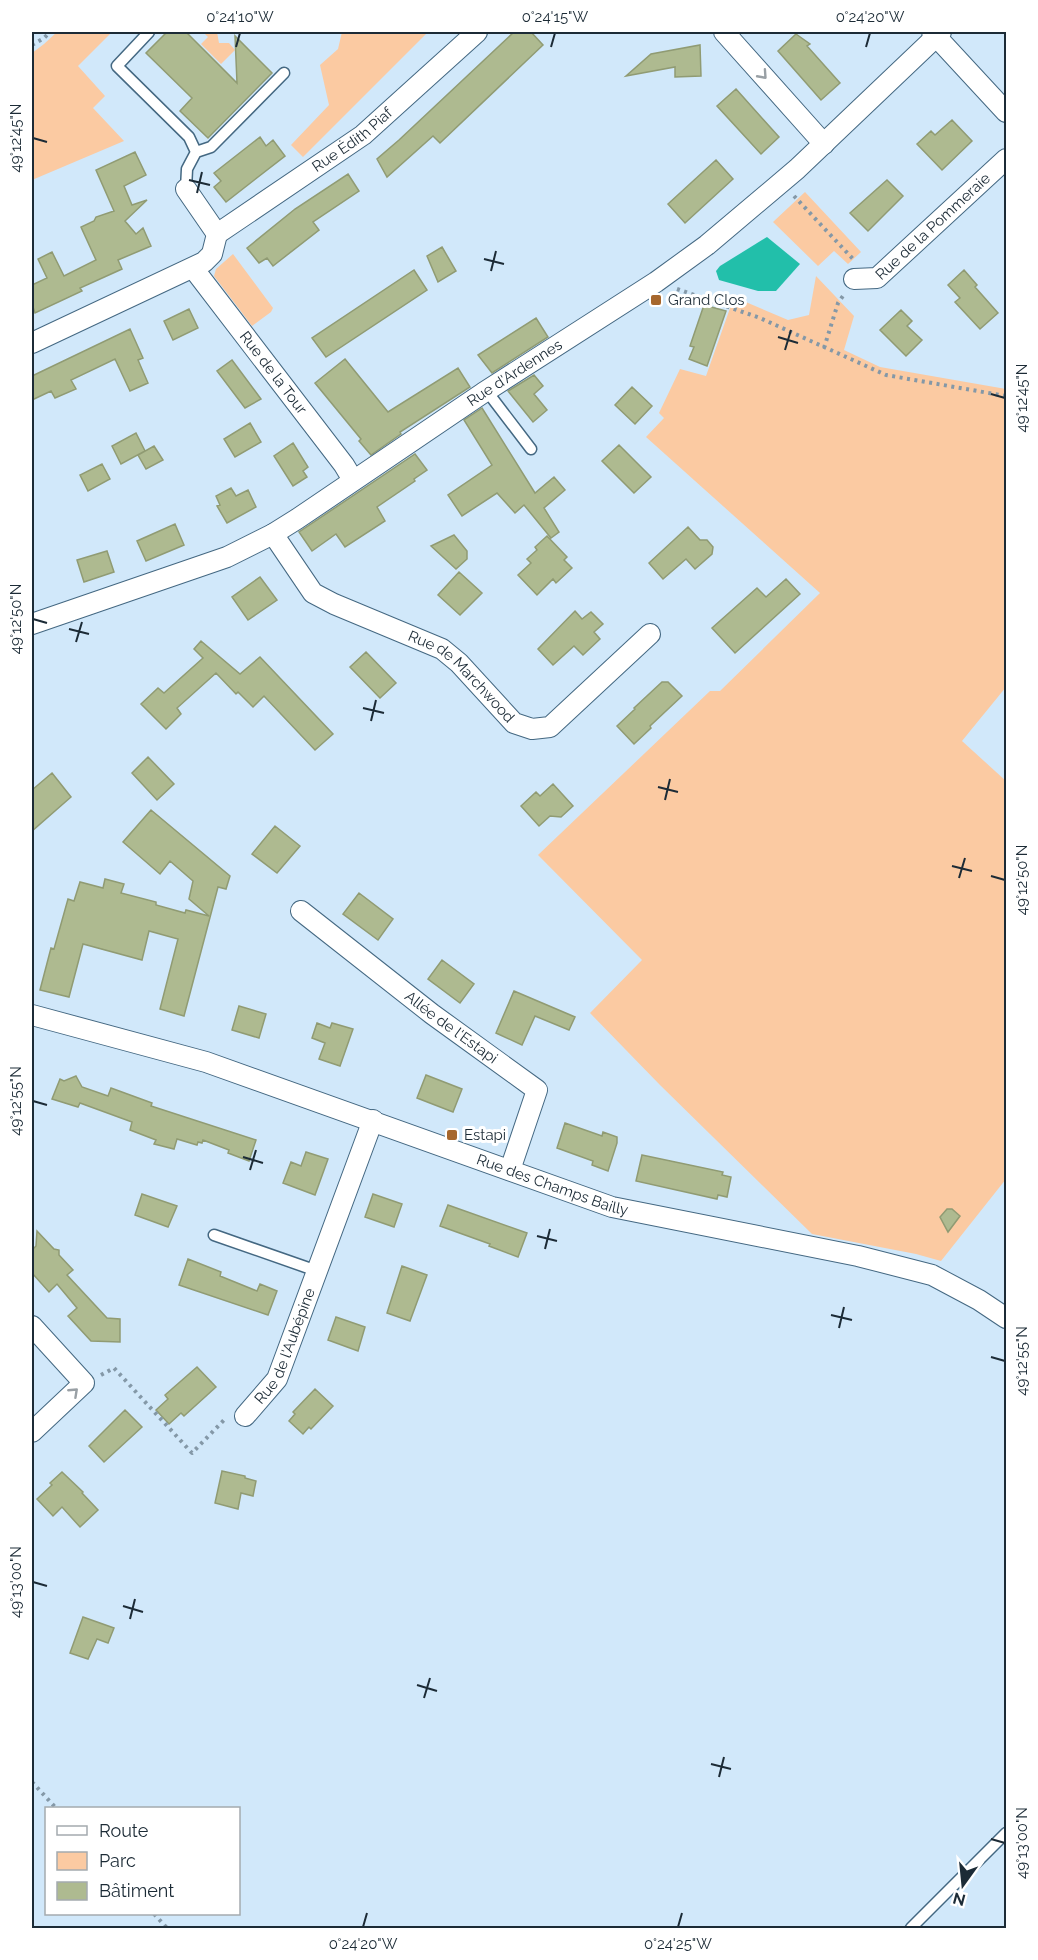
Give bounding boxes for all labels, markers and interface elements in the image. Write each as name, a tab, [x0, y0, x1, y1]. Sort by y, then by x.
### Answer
text: 0°24'10"W	[206, 8, 274, 26]
text: 0°24'15"W	[522, 8, 588, 26]
text: 0°24'20"W	[836, 8, 905, 26]
one-way arrow	[756, 68, 767, 79]
street label: Rue Édith Piaf	[309, 103, 397, 176]
text: 49°12'45"N	[7, 104, 25, 172]
street label: Rue de la Pommeraie	[872, 169, 994, 284]
place label: Grand Clos	[668, 291, 745, 309]
marker: Grand Clos	[649, 293, 663, 307]
street label: Rue de la Tour	[236, 328, 311, 418]
street label: Rue d'Ardennes	[464, 336, 565, 410]
text: 49°12'45"N	[1013, 364, 1031, 432]
text: 49°12'50"N	[7, 584, 25, 654]
street label: Rue de Marchwood	[406, 627, 518, 726]
text: 49°12'50"N	[1013, 845, 1031, 915]
street label: Allée de l'Estapi	[401, 987, 501, 1067]
text: 49°12'55"N	[7, 1066, 25, 1136]
place label: Estapi	[464, 1126, 506, 1144]
marker: Estapi	[445, 1128, 459, 1142]
street label: Rue des Champs Bailly	[474, 1150, 630, 1219]
street label: Rue de l'Aubépine	[251, 1286, 319, 1408]
text: 49°12'55"N	[1013, 1326, 1031, 1396]
one-way arrow	[67, 1388, 78, 1399]
text: 49°13'00"N	[7, 1546, 25, 1618]
legend	[45, 1807, 240, 1915]
text: 49°13'00"N	[1013, 1807, 1031, 1879]
text: Route	[99, 1820, 149, 1841]
text: Parc	[99, 1850, 136, 1871]
north arrow	[933, 1855, 993, 1915]
text: Bâtiment	[99, 1880, 174, 1901]
text: N	[951, 1888, 968, 1910]
text: 0°24'20"W	[329, 1935, 398, 1953]
text: 0°24'25"W	[644, 1935, 712, 1953]

